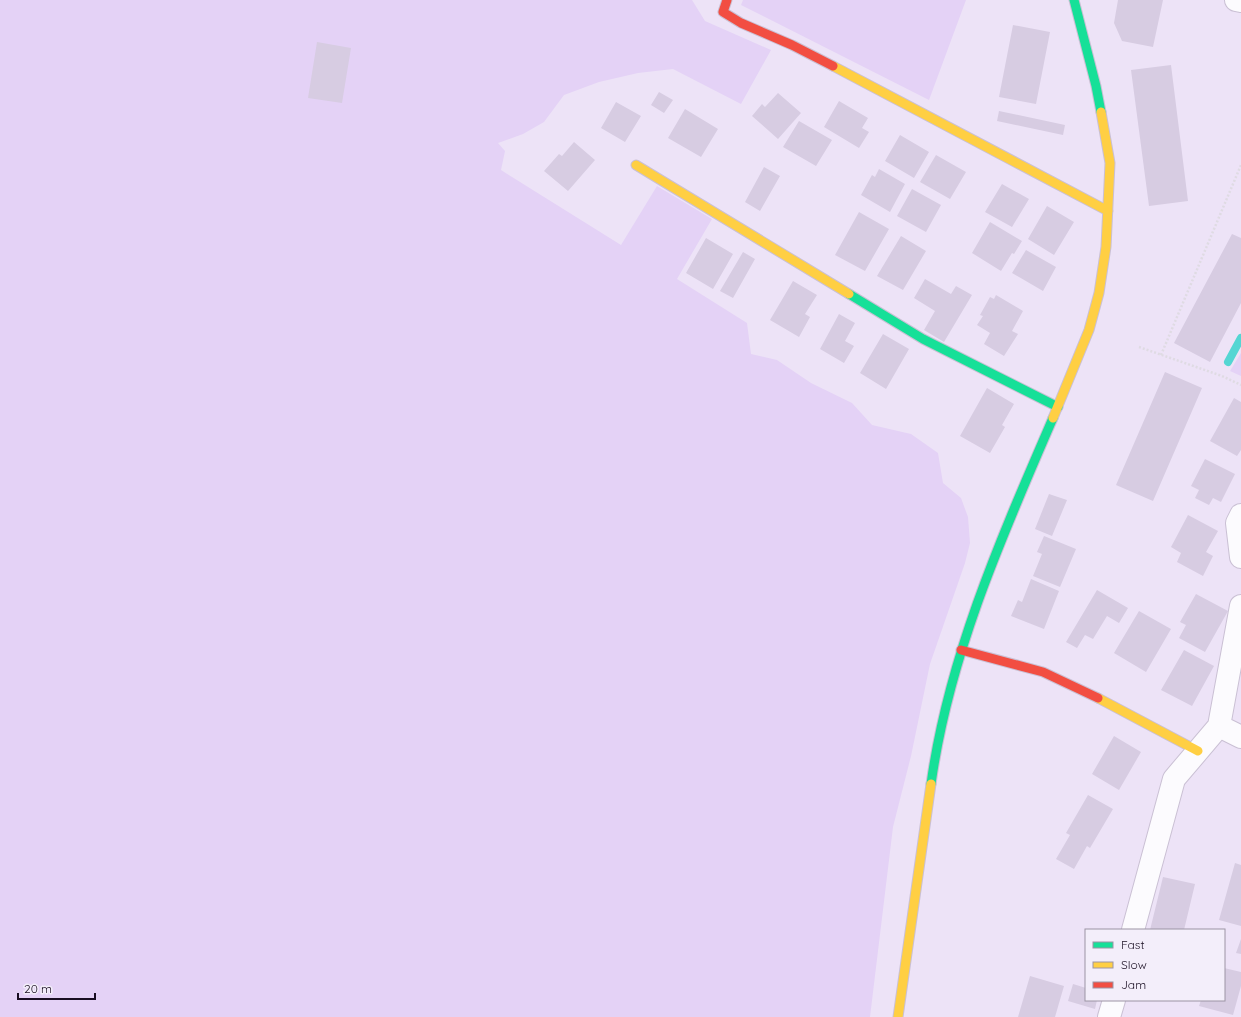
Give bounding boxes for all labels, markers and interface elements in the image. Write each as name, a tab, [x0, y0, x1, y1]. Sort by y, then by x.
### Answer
legend	[1085, 929, 1225, 1001]
text: Fast	[1121, 937, 1145, 952]
text: Slow	[1121, 957, 1147, 972]
scale bar	[18, 975, 95, 1001]
text: Jam	[1121, 977, 1146, 992]
text: 20 m	[24, 981, 52, 996]

